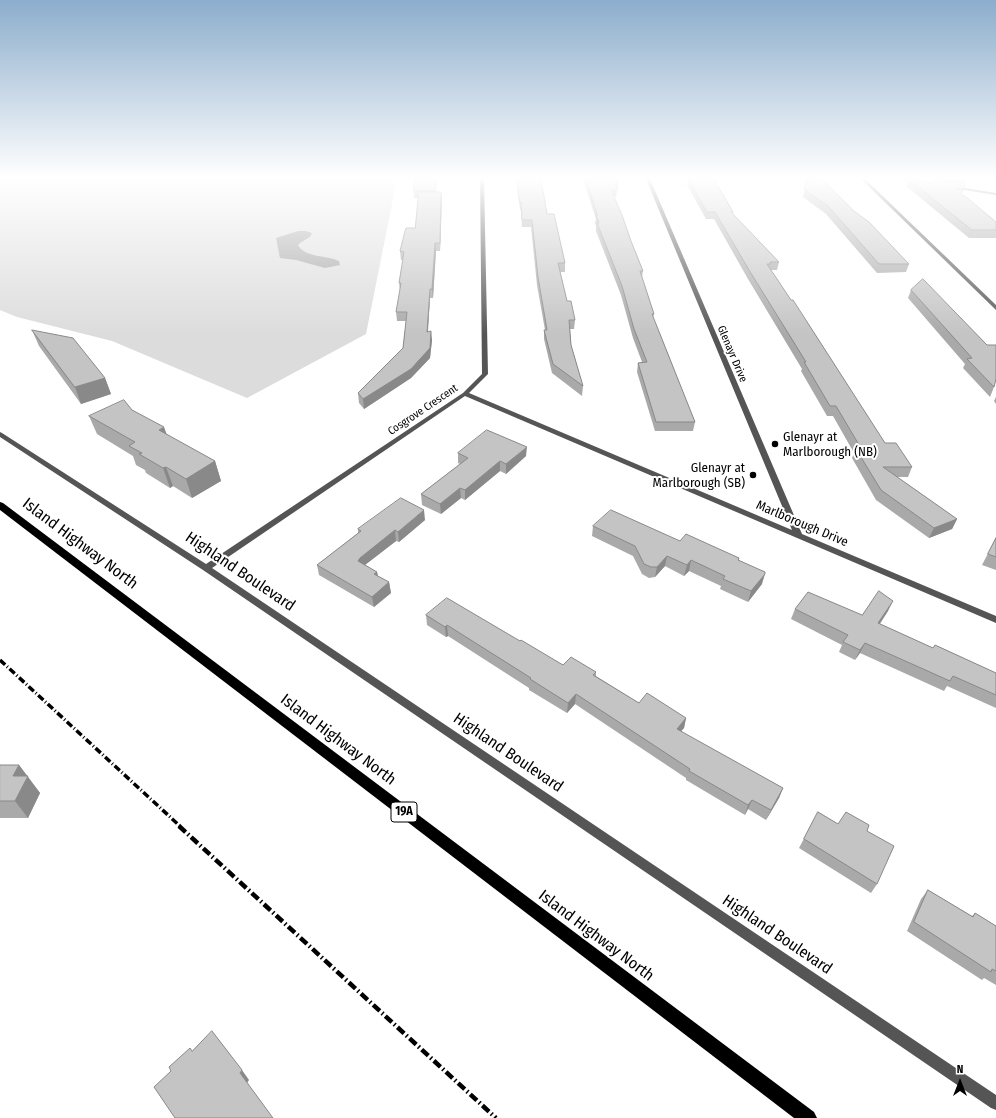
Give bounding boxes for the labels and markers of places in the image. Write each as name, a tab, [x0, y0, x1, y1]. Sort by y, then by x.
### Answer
place label: Glenayr at Marlborough (NB)	[783, 429, 877, 460]
marker: Glenayr at Marlborough (NB)	[770, 439, 780, 449]
place label: Glenayr at Marlborough (SB)	[653, 460, 745, 491]
marker: Glenayr at Marlborough (SB)	[748, 470, 758, 480]

